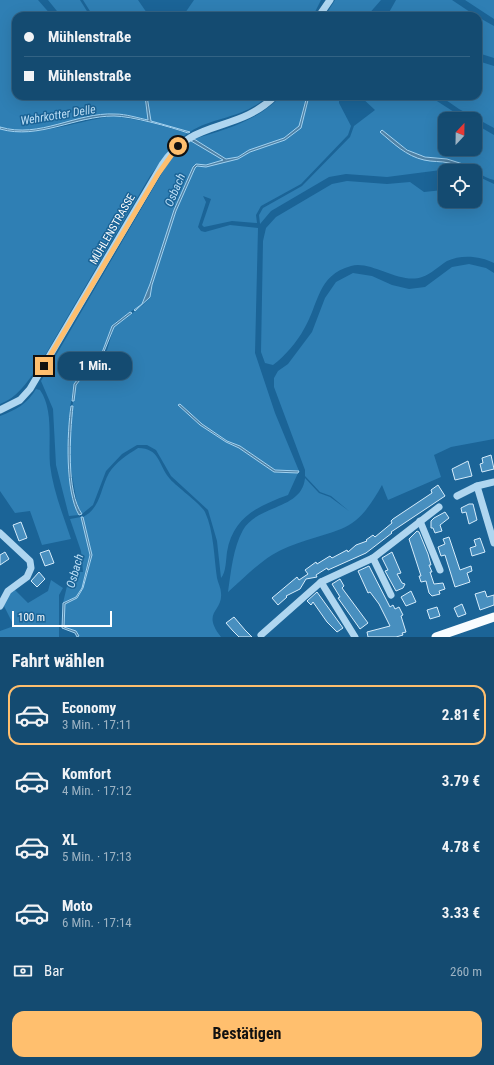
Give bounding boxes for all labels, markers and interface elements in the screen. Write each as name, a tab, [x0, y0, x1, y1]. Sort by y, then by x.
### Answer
text: Mühlenstraße	[48, 28, 131, 46]
text: Mühlenstraße	[48, 67, 131, 85]
water label: Wehrkotter Delle	[19, 102, 97, 128]
north arrow	[438, 112, 482, 156]
map controls	[438, 112, 482, 208]
route start	[169, 137, 187, 155]
button: locate	[438, 164, 482, 208]
water label: Osbach	[162, 171, 188, 209]
street label: MÜHLENSTRASSE	[87, 191, 138, 267]
callout: 1 Min.	[58, 352, 132, 380]
route end	[35, 357, 53, 375]
text: 1 Min.	[79, 358, 111, 373]
water label: Osbach	[63, 552, 87, 590]
scale bar	[12, 609, 112, 628]
text: 100 m	[18, 611, 45, 624]
text: Fahrt wählen	[12, 650, 104, 671]
icon: car	[14, 697, 50, 733]
text: Economy	[62, 699, 116, 717]
text: 2.81 €	[442, 706, 480, 724]
text: 3 Min. · 17:11	[62, 717, 132, 732]
icon: car	[14, 763, 50, 799]
text: Komfort	[62, 765, 111, 783]
text: 3.79 €	[442, 772, 480, 790]
text: 4 Min. · 17:12	[62, 783, 132, 798]
icon: car	[14, 829, 50, 865]
text: XL	[62, 831, 78, 849]
text: 4.78 €	[442, 838, 480, 856]
text: 5 Min. · 17:13	[62, 849, 132, 864]
icon: car	[14, 895, 50, 931]
text: Moto	[62, 897, 93, 915]
text: 3.33 €	[442, 904, 480, 922]
text: 6 Min. · 17:14	[62, 915, 132, 930]
icon: cash	[12, 960, 34, 982]
text: Bar	[44, 962, 64, 980]
text: 260 m	[450, 964, 482, 979]
button: Bestätigen	[12, 1011, 482, 1057]

